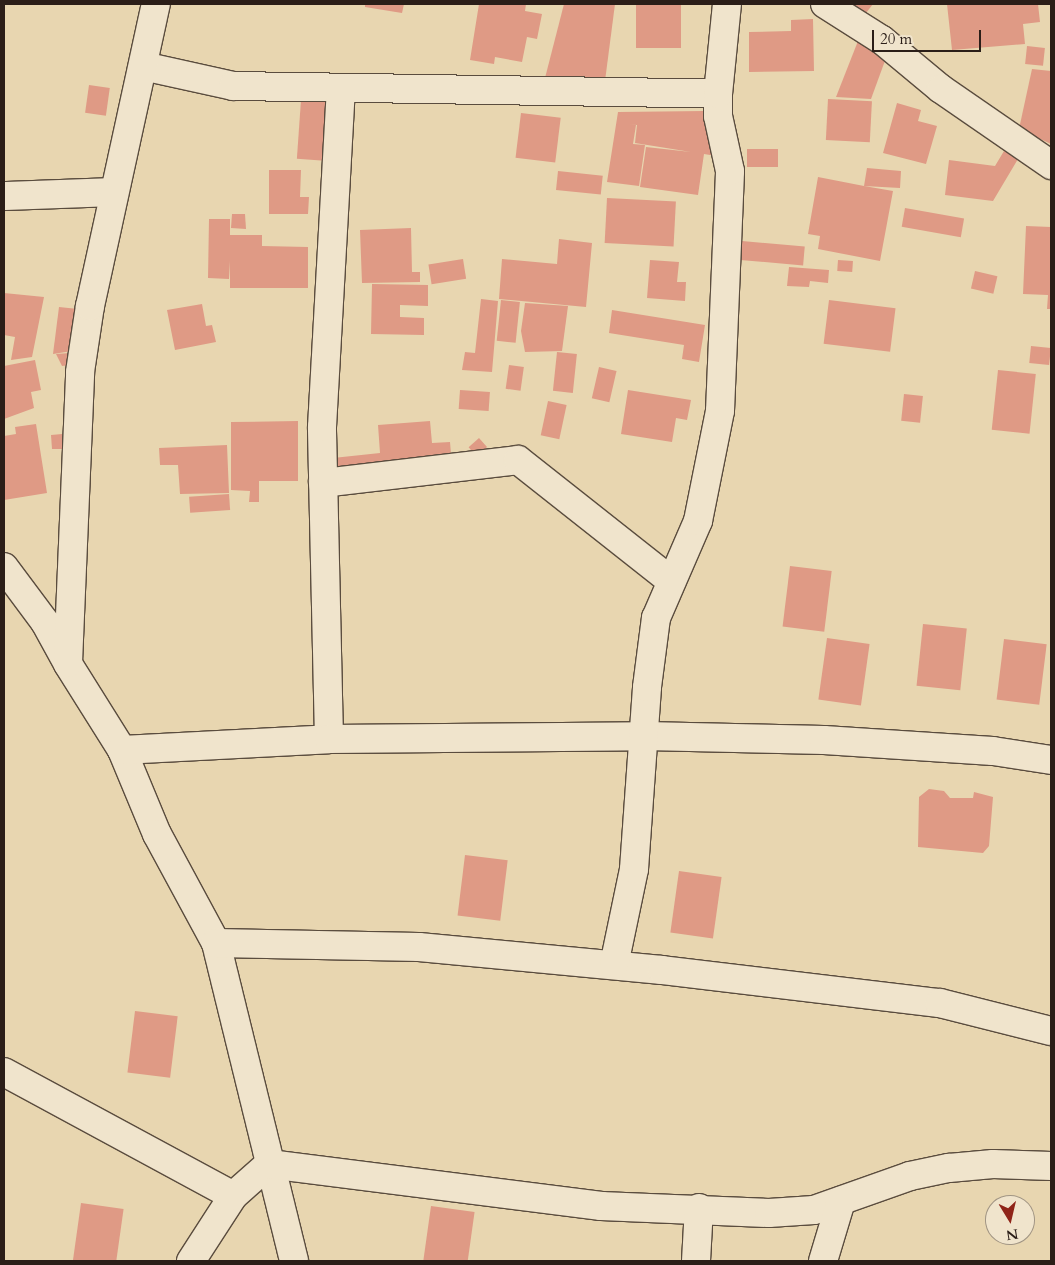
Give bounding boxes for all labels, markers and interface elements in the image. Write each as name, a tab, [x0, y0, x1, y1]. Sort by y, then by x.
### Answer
scale bar	[875, 20, 984, 52]
text: 20 m	[880, 29, 912, 49]
north arrow	[985, 1195, 1035, 1245]
text: N	[1005, 1224, 1020, 1245]

